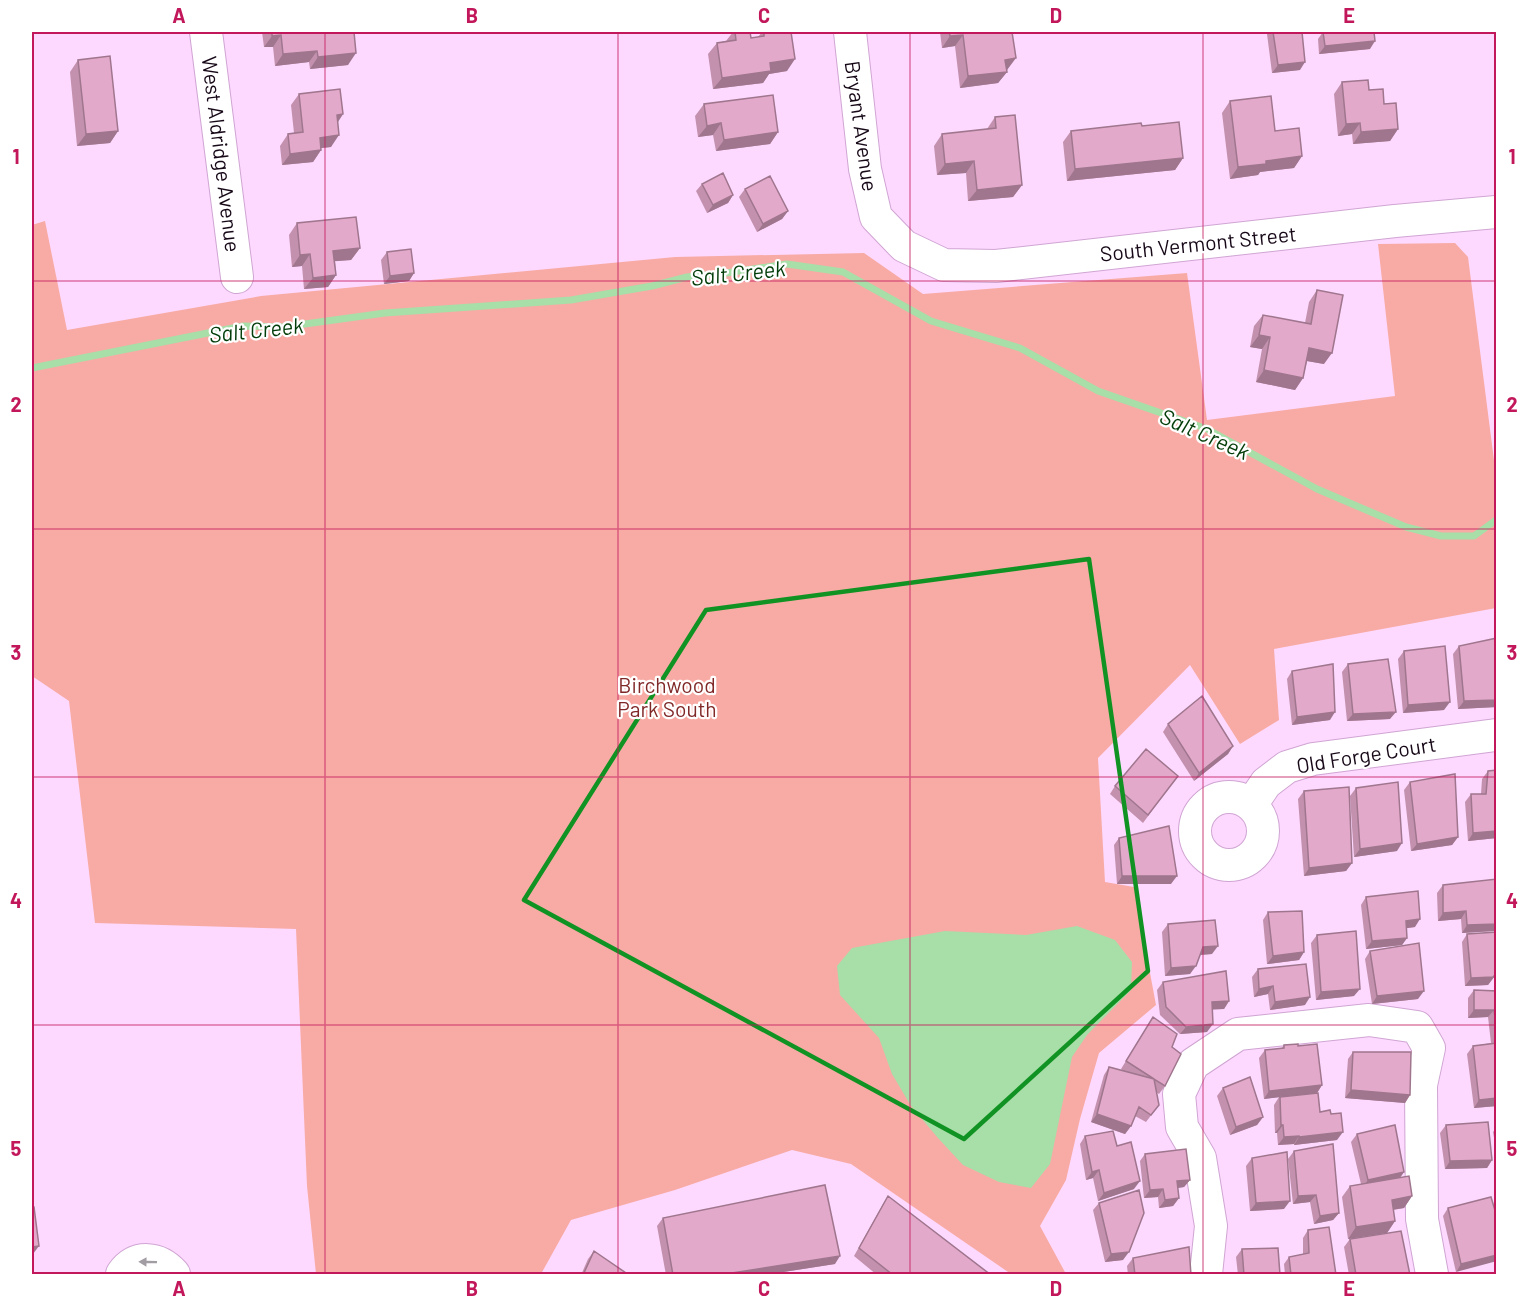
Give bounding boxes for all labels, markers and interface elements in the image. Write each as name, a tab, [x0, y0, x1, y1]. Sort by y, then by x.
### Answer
text: A	[172, 3, 186, 27]
text: B	[466, 3, 478, 27]
text: C	[758, 3, 770, 27]
text: D	[1050, 3, 1062, 27]
text: E	[1343, 3, 1355, 27]
street label: West Aldridge Avenue	[198, 55, 246, 253]
street label: Bryant Avenue	[840, 59, 884, 193]
text: 1	[12, 144, 20, 168]
text: 1	[1508, 144, 1516, 168]
street label: South Vermont Street	[1098, 220, 1298, 266]
water label: Salt Creek	[689, 254, 787, 290]
water label: Salt Creek	[207, 311, 305, 347]
text: 2	[10, 392, 22, 416]
text: 2	[1506, 392, 1518, 416]
water label: Salt Creek	[1156, 402, 1254, 464]
text: 3	[11, 640, 21, 664]
text: 3	[1507, 640, 1517, 664]
park label: Birchwood Park South	[617, 672, 717, 721]
street label: Old Forge Court	[1294, 731, 1438, 777]
text: 4	[10, 888, 22, 912]
text: 4	[1506, 888, 1518, 912]
text: 5	[11, 1136, 22, 1160]
text: 5	[1507, 1136, 1518, 1160]
one-way arrow	[138, 1257, 157, 1266]
text: A	[172, 1276, 186, 1300]
text: B	[466, 1276, 478, 1300]
text: C	[758, 1276, 770, 1300]
text: D	[1050, 1276, 1062, 1300]
text: E	[1343, 1276, 1355, 1300]

